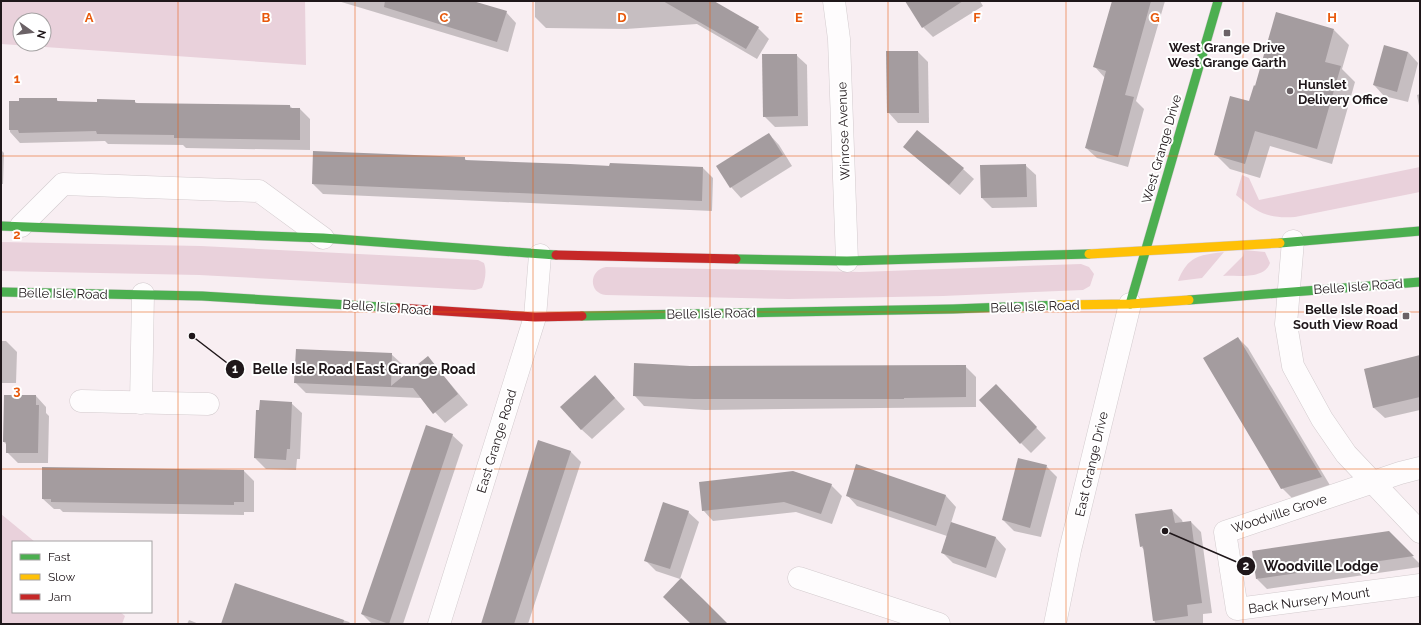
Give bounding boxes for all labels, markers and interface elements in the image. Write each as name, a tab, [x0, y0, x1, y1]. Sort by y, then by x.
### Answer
text: A	[85, 10, 94, 25]
text: B	[262, 10, 271, 25]
text: C	[440, 10, 449, 25]
text: D	[617, 10, 627, 25]
text: E	[795, 10, 803, 25]
text: F	[973, 10, 981, 25]
text: G	[1150, 10, 1160, 25]
text: H	[1327, 10, 1337, 25]
north arrow	[12, 12, 52, 52]
marker: West Grange Drive West Grange Garth	[1222, 28, 1232, 38]
text: N	[34, 29, 49, 40]
place label: West Grange Drive West Grange Garth	[1168, 40, 1287, 70]
text: 1	[14, 71, 21, 86]
place label: Hunslet Delivery Office	[1298, 77, 1388, 107]
street label: Winrose Avenue	[834, 81, 853, 180]
marker: Hunslet Delivery Office	[1285, 86, 1295, 96]
street label: West Grange Drive	[1139, 92, 1184, 205]
text: 2	[13, 227, 21, 242]
street label: Belle Isle Road	[1313, 276, 1403, 297]
street label: Belle Isle Road	[18, 285, 108, 302]
street label: Belle Isle Road	[342, 297, 432, 318]
street label: Belle Isle Road	[990, 297, 1080, 316]
place label: Belle Isle Road South View Road	[1293, 302, 1398, 332]
street label: Belle Isle Road	[666, 305, 756, 322]
marker: Belle Isle Road South View Road	[1401, 311, 1411, 321]
callout: Belle Isle Road East Grange Road	[225, 356, 483, 382]
text: Belle Isle Road East Grange Road	[253, 361, 475, 377]
text: 1	[232, 362, 238, 376]
text: 3	[13, 383, 21, 398]
street label: East Grange Road	[474, 388, 519, 495]
street label: East Grange Drive	[1072, 410, 1111, 518]
street label: Woodville Grove	[1229, 491, 1329, 536]
legend	[12, 541, 152, 613]
text: Fast	[48, 550, 71, 564]
callout: Woodville Lodge	[1236, 553, 1386, 579]
text: Woodville Lodge	[1264, 558, 1379, 574]
text: 2	[1243, 559, 1250, 573]
text: Slow	[48, 570, 75, 584]
street label: Back Nursery Mount	[1247, 584, 1371, 616]
text: Jam	[48, 590, 71, 604]

